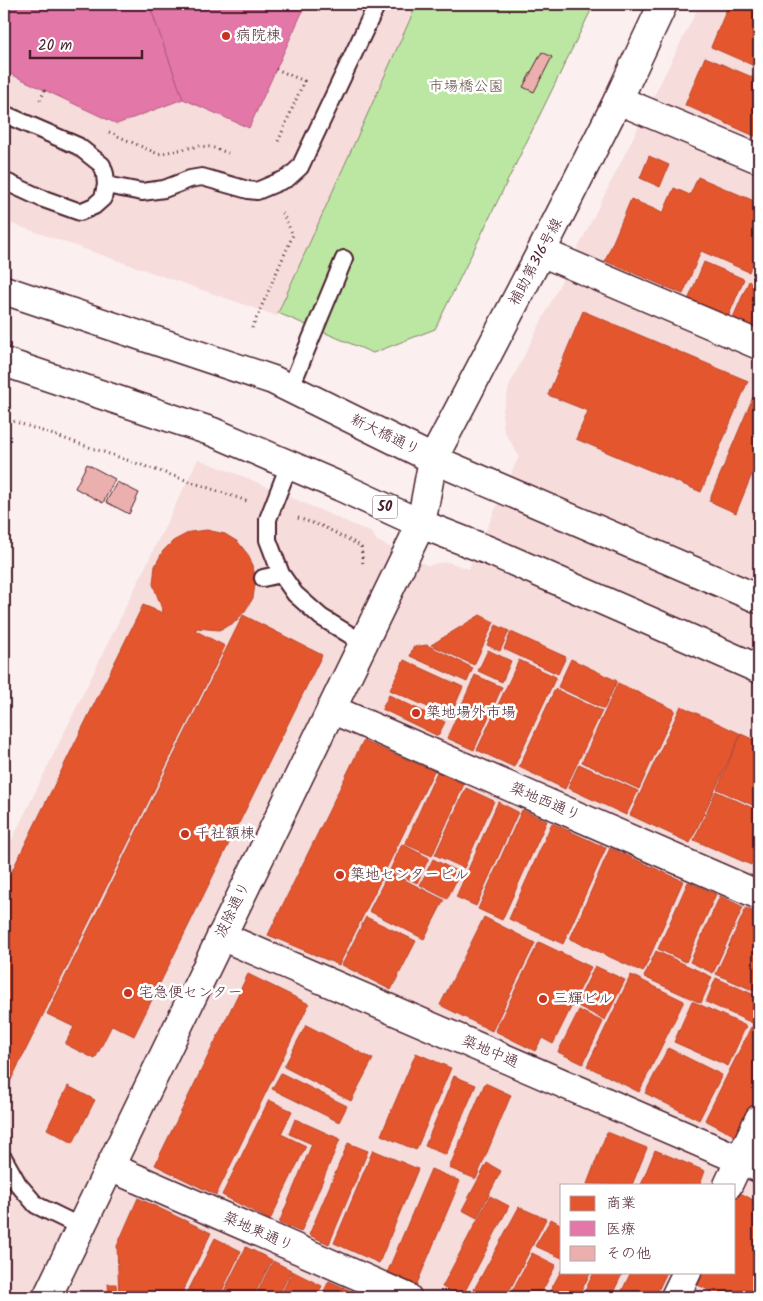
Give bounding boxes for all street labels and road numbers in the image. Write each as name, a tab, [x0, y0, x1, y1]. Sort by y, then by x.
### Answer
street label: 補助第316号線	[503, 214, 569, 310]
street label: 新大橋通り	[346, 408, 424, 462]
road number: 50	[372, 496, 398, 518]
street label: 築地西通り	[506, 776, 584, 828]
street label: 波除通り	[209, 878, 257, 942]
street label: 築地中通	[458, 1029, 522, 1075]
street label: 築地東通り	[219, 1206, 297, 1258]

